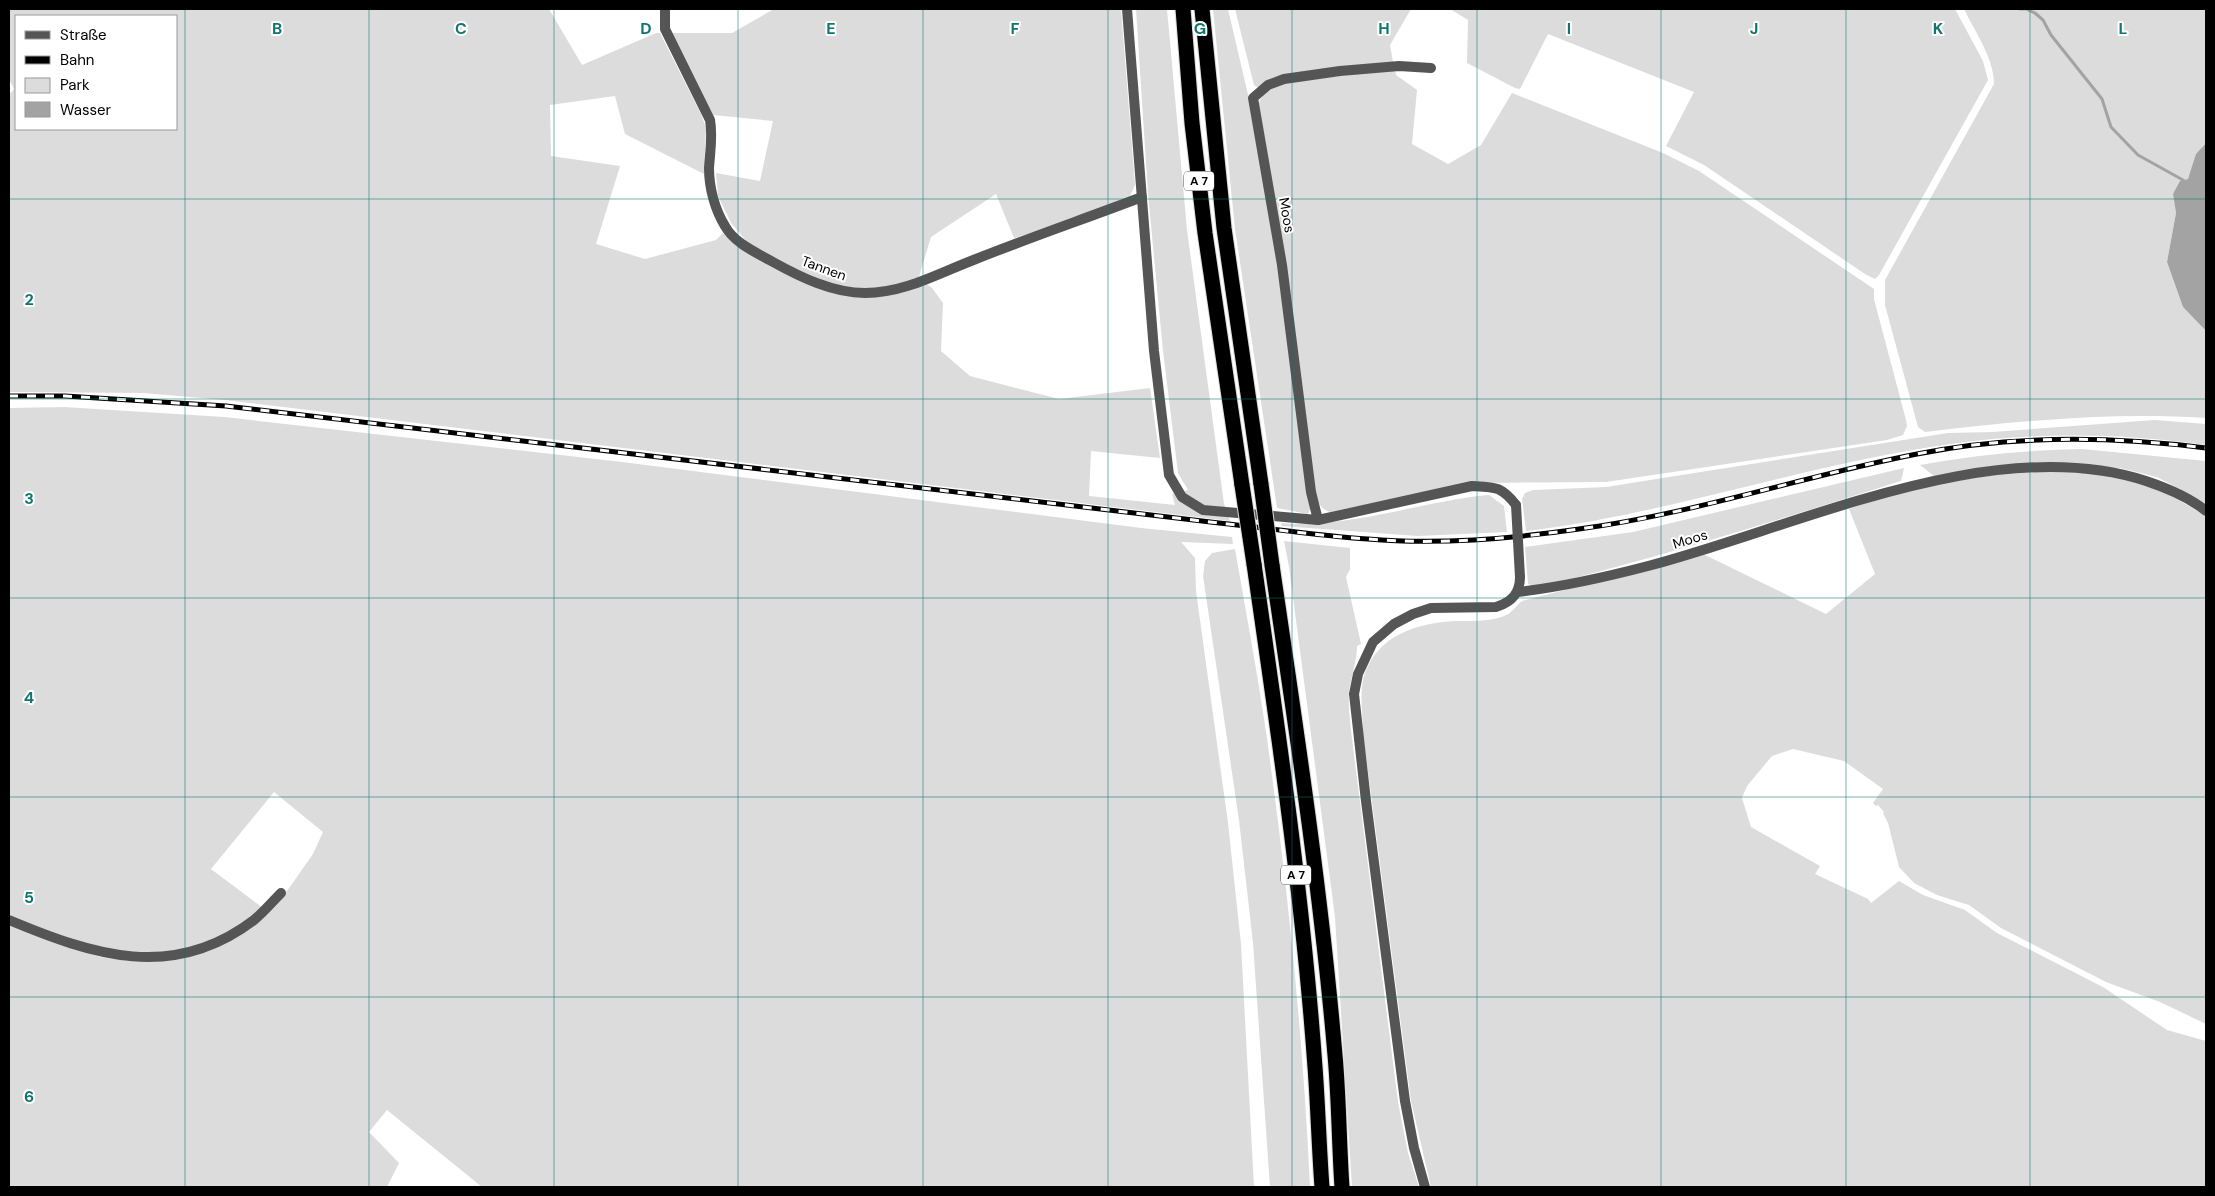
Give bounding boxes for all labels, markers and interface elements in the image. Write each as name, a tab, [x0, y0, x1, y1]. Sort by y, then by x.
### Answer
legend	[15, 15, 178, 130]
text: B	[272, 18, 282, 39]
text: C	[455, 18, 467, 39]
text: D	[640, 18, 652, 39]
text: E	[826, 18, 836, 39]
text: F	[1011, 18, 1020, 39]
text: G	[1194, 18, 1206, 39]
text: H	[1378, 18, 1390, 39]
text: I	[1567, 18, 1571, 39]
text: J	[1750, 18, 1758, 39]
text: K	[1933, 18, 1944, 39]
text: L	[2119, 18, 2128, 39]
text: Straße	[60, 25, 107, 45]
text: Bahn	[60, 50, 94, 70]
text: Park	[60, 75, 90, 95]
text: Wasser	[60, 100, 112, 120]
road number: A 7	[1184, 172, 1214, 190]
street label: Moos	[1275, 196, 1299, 234]
street label: Tannen	[799, 252, 849, 284]
text: 2	[24, 289, 34, 310]
text: 3	[24, 488, 34, 509]
street label: Moos	[1670, 525, 1710, 553]
text: 4	[24, 687, 34, 708]
road number: A 7	[1281, 866, 1311, 884]
text: 5	[24, 887, 34, 908]
text: 6	[24, 1086, 34, 1107]

